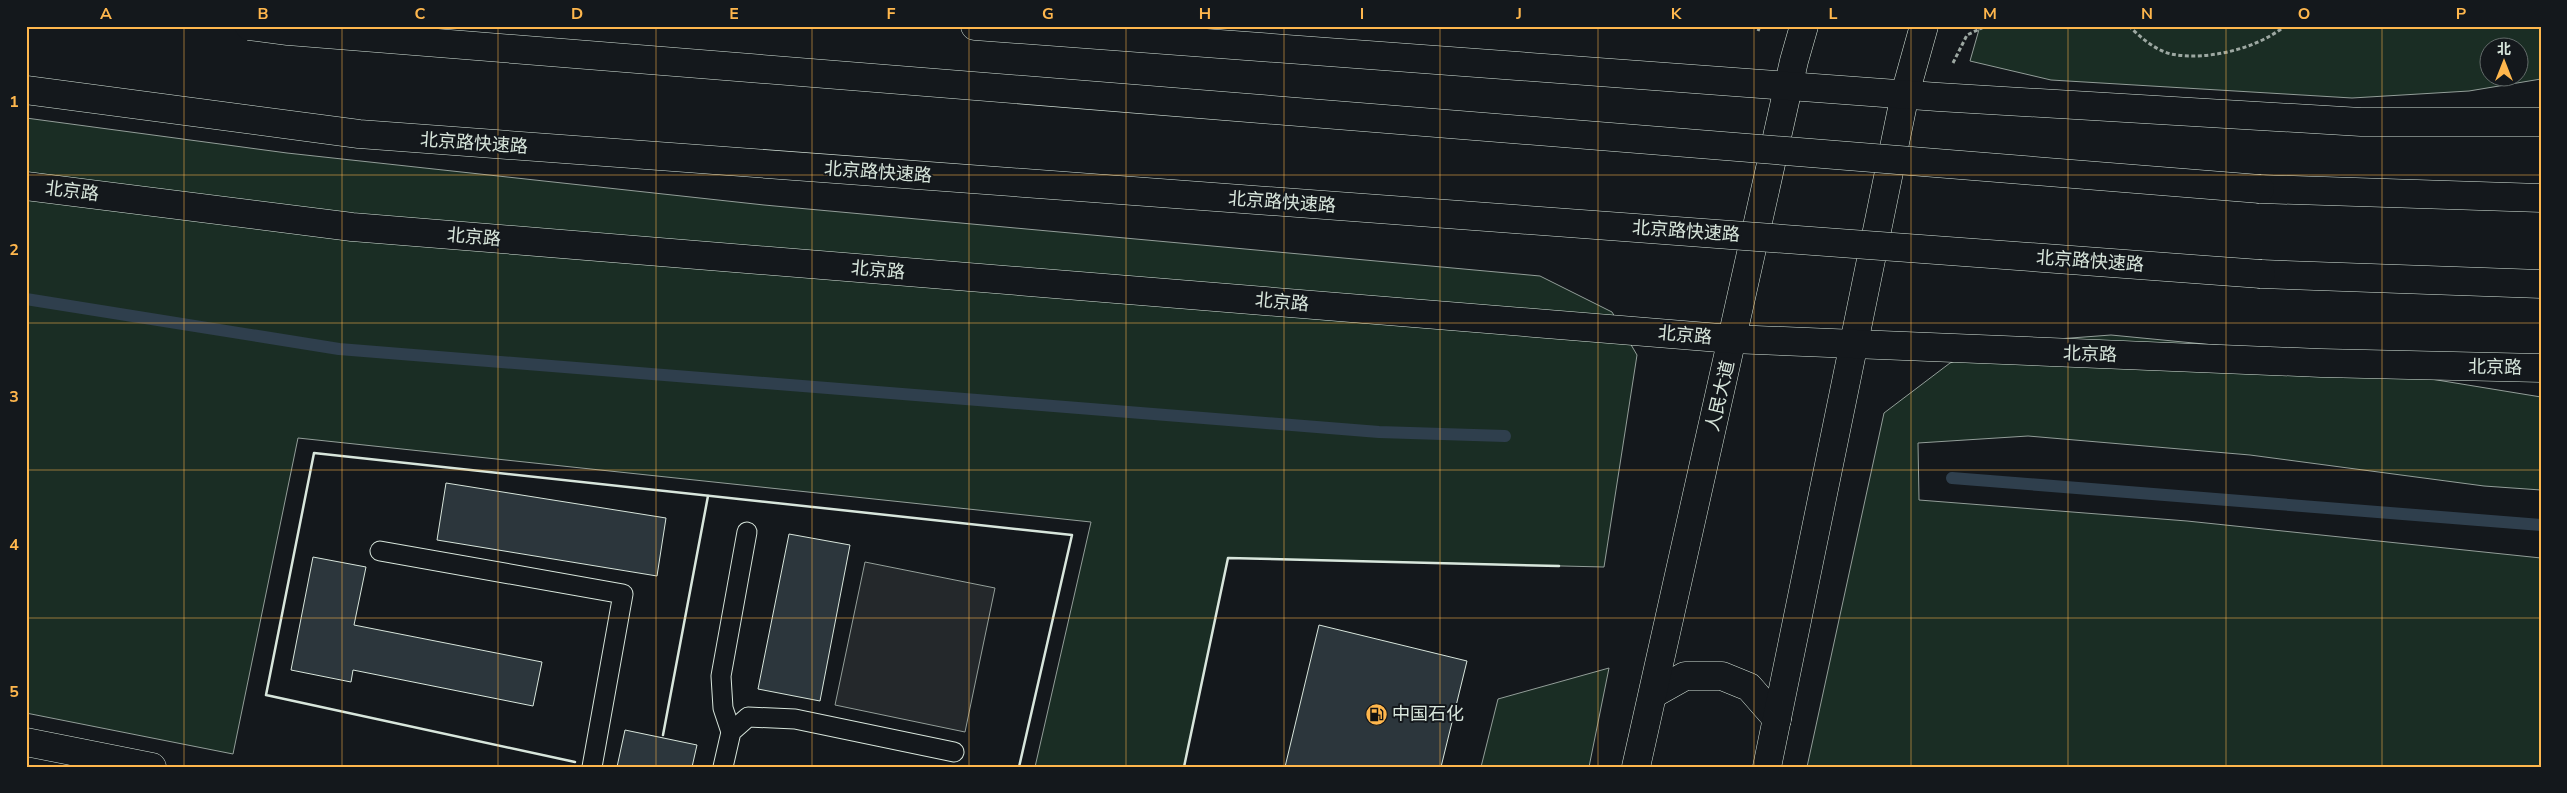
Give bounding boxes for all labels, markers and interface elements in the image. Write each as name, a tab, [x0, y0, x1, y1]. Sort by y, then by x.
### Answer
text: A	[100, 3, 112, 25]
text: B	[257, 3, 269, 25]
text: C	[415, 3, 426, 25]
text: D	[571, 3, 583, 25]
text: E	[729, 3, 739, 25]
text: F	[887, 3, 896, 25]
text: G	[1042, 3, 1054, 25]
text: H	[1199, 3, 1211, 25]
text: I	[1360, 3, 1364, 25]
text: J	[1515, 3, 1522, 25]
text: K	[1671, 3, 1683, 25]
text: L	[1829, 3, 1838, 25]
text: M	[1983, 3, 1997, 25]
text: N	[2141, 3, 2153, 25]
text: O	[2298, 3, 2310, 25]
text: P	[2456, 3, 2466, 25]
north arrow	[2480, 38, 2530, 88]
text: 北	[2497, 40, 2511, 59]
text: 1	[9, 91, 19, 113]
street label: 北京路快速路	[419, 127, 529, 159]
street label: 北京路快速路	[823, 156, 933, 188]
street label: 北京路	[44, 176, 100, 206]
street label: 北京路快速路	[1227, 186, 1337, 218]
street label: 北京路快速路	[1631, 215, 1741, 247]
street label: 北京路	[446, 223, 502, 251]
text: 2	[9, 239, 19, 261]
street label: 北京路快速路	[2035, 245, 2145, 277]
street label: 北京路	[850, 256, 906, 284]
street label: 北京路	[1254, 288, 1310, 316]
street label: 北京路	[1657, 321, 1713, 349]
street label: 北京路	[2063, 341, 2117, 367]
street label: 北京路	[2468, 355, 2522, 379]
street label: 人民大道	[1700, 358, 1740, 434]
text: 3	[9, 386, 19, 408]
text: 4	[9, 534, 19, 556]
text: 5	[9, 681, 19, 703]
fuel station icon: 中国石化	[1364, 702, 1388, 726]
place label: 中国石化	[1392, 702, 1464, 726]

